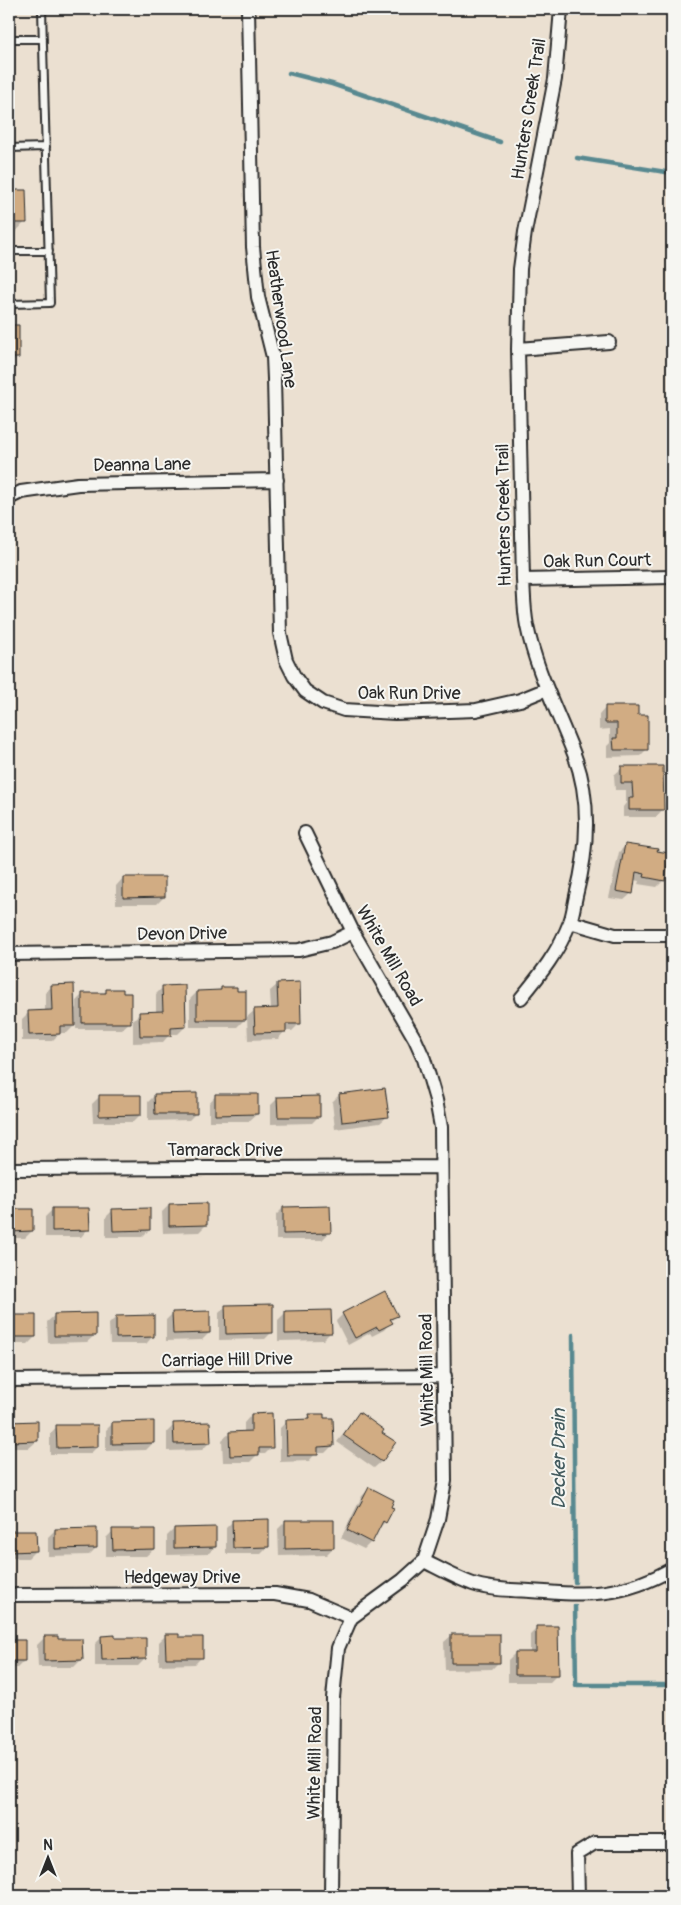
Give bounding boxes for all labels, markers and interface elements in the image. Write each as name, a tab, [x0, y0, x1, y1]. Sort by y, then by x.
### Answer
street label: Hunters Creek Trail	[506, 37, 552, 181]
street label: Heatherwood Lane	[260, 248, 302, 390]
street label: Hunters Creek Trail	[491, 443, 517, 587]
street label: Deanna Lane	[93, 453, 191, 477]
street label: Oak Run Court	[543, 549, 652, 573]
street label: Oak Run Drive	[357, 682, 461, 705]
street label: White Mill Road	[351, 901, 427, 1011]
street label: Devon Drive	[137, 922, 227, 946]
street label: Tamarack Drive	[167, 1139, 283, 1162]
street label: White Mill Road	[415, 1313, 439, 1427]
street label: Carriage Hill Drive	[161, 1347, 293, 1373]
water label: Decker Drain	[547, 1407, 571, 1509]
street label: Hedgeway Drive	[124, 1566, 240, 1589]
street label: White Mill Road	[303, 1706, 327, 1820]
north arrow	[22, 1832, 72, 1882]
text: N	[43, 1837, 53, 1854]

